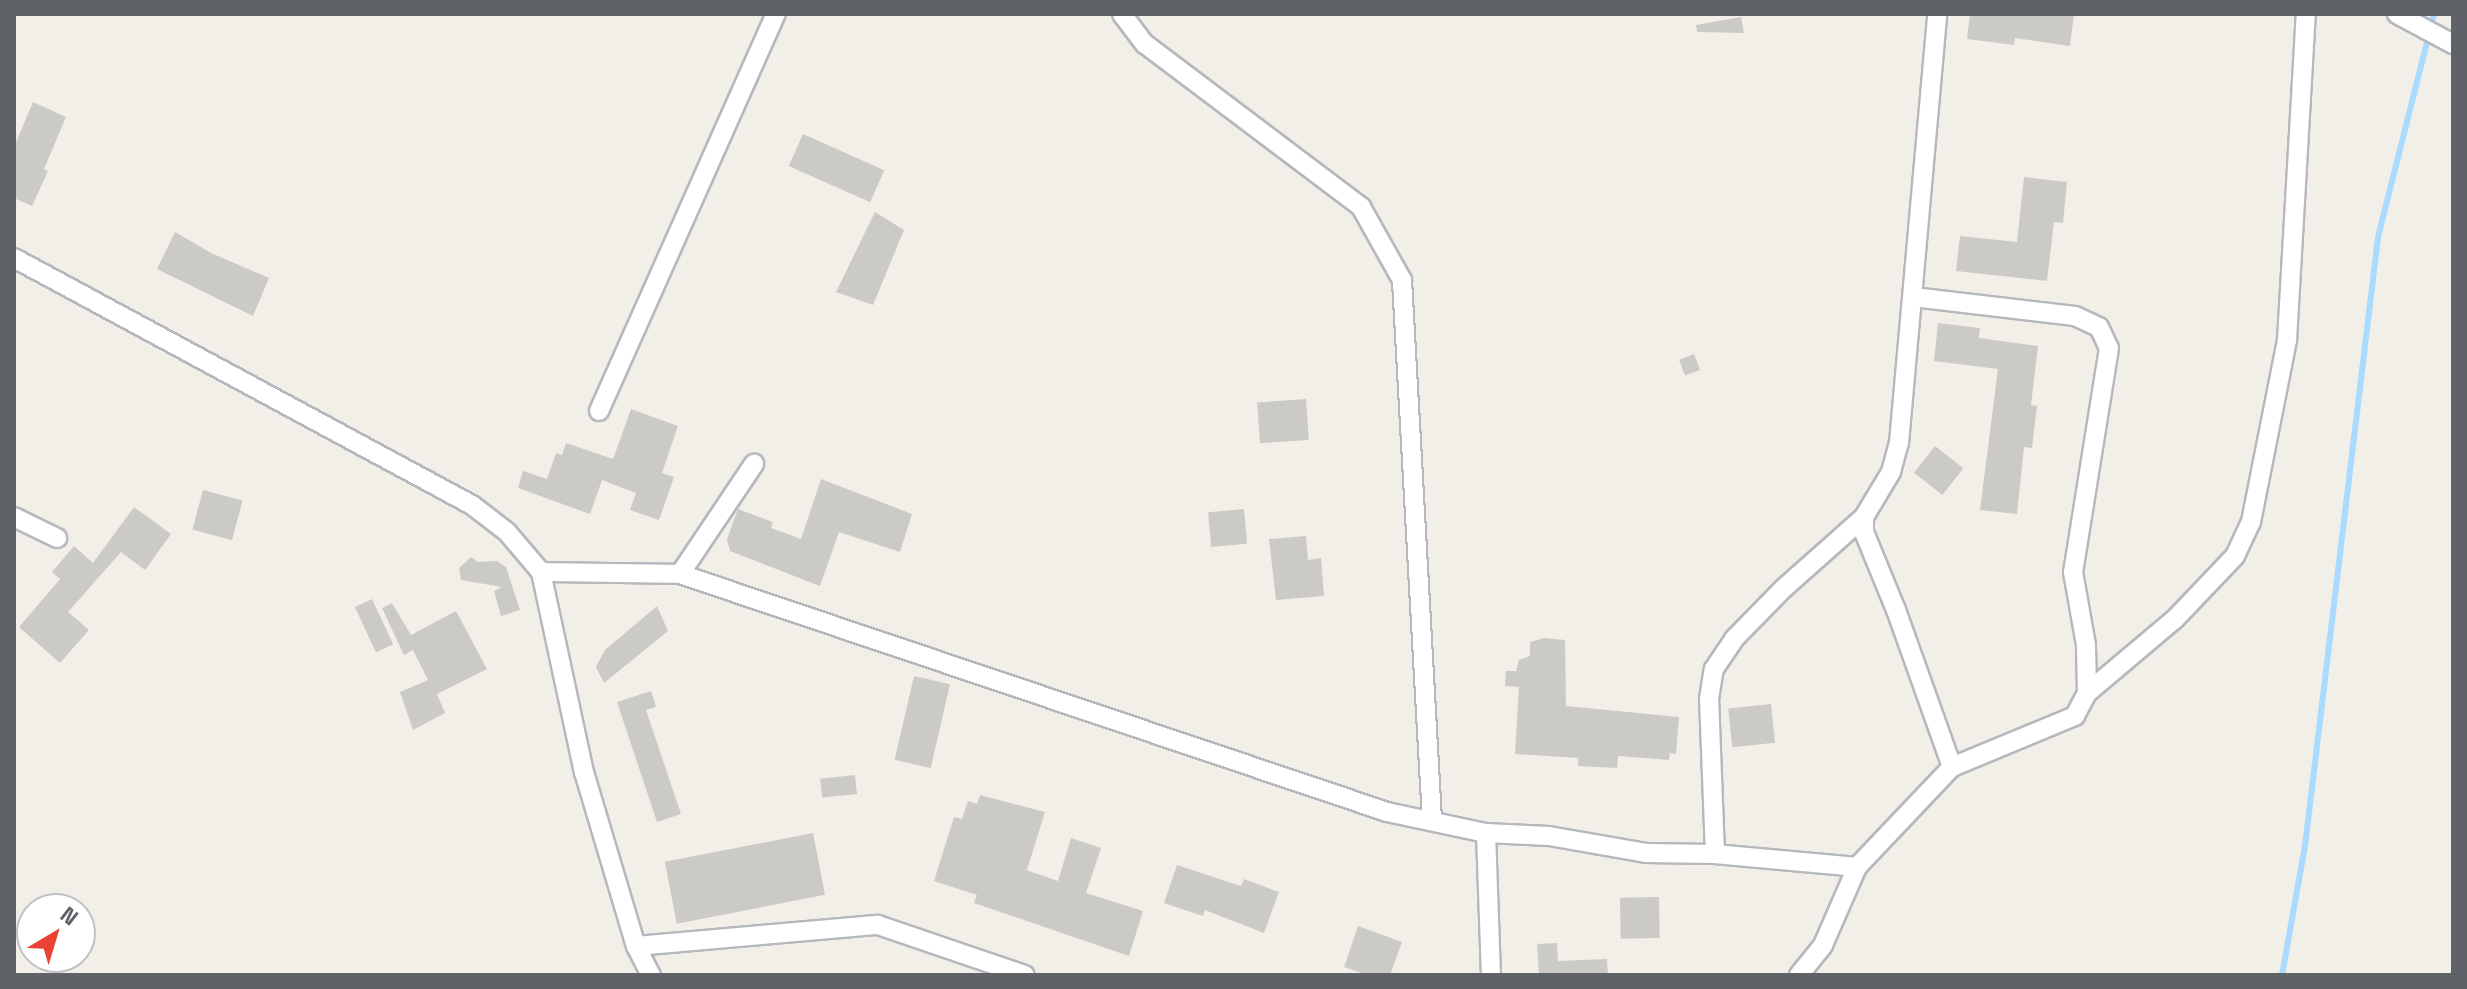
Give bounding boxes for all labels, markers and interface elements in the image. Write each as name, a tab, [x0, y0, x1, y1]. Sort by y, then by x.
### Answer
north arrow	[16, 893, 96, 973]
text: N	[55, 900, 84, 931]

